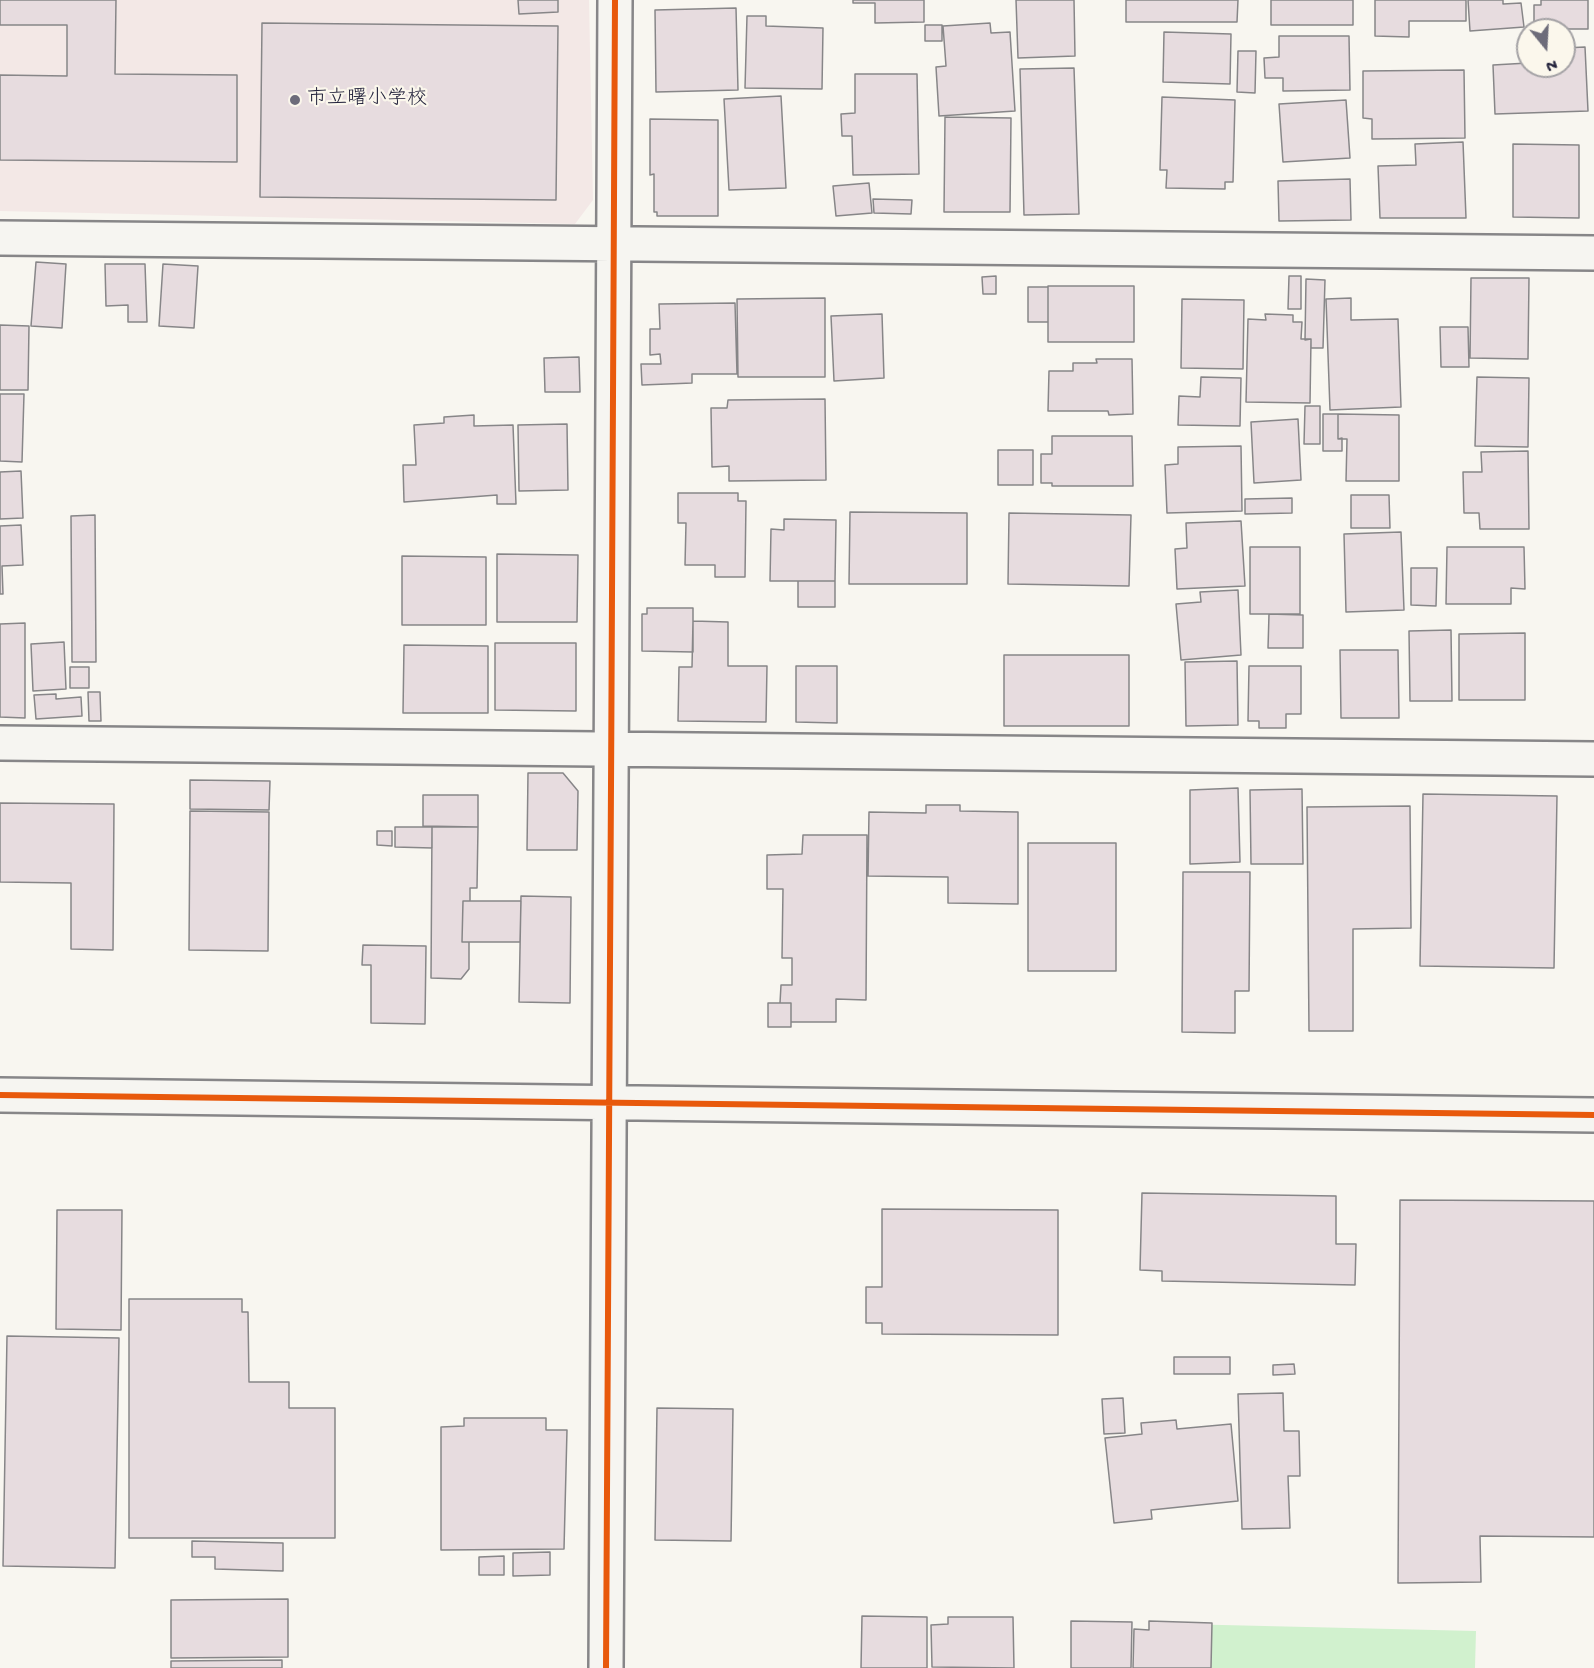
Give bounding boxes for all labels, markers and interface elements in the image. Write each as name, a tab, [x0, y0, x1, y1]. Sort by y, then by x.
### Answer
north arrow	[1516, 18, 1576, 78]
text: N	[1543, 53, 1559, 74]
place label: 市立曙小学校	[307, 88, 427, 112]
marker: 市立曙小学校	[288, 93, 302, 107]

